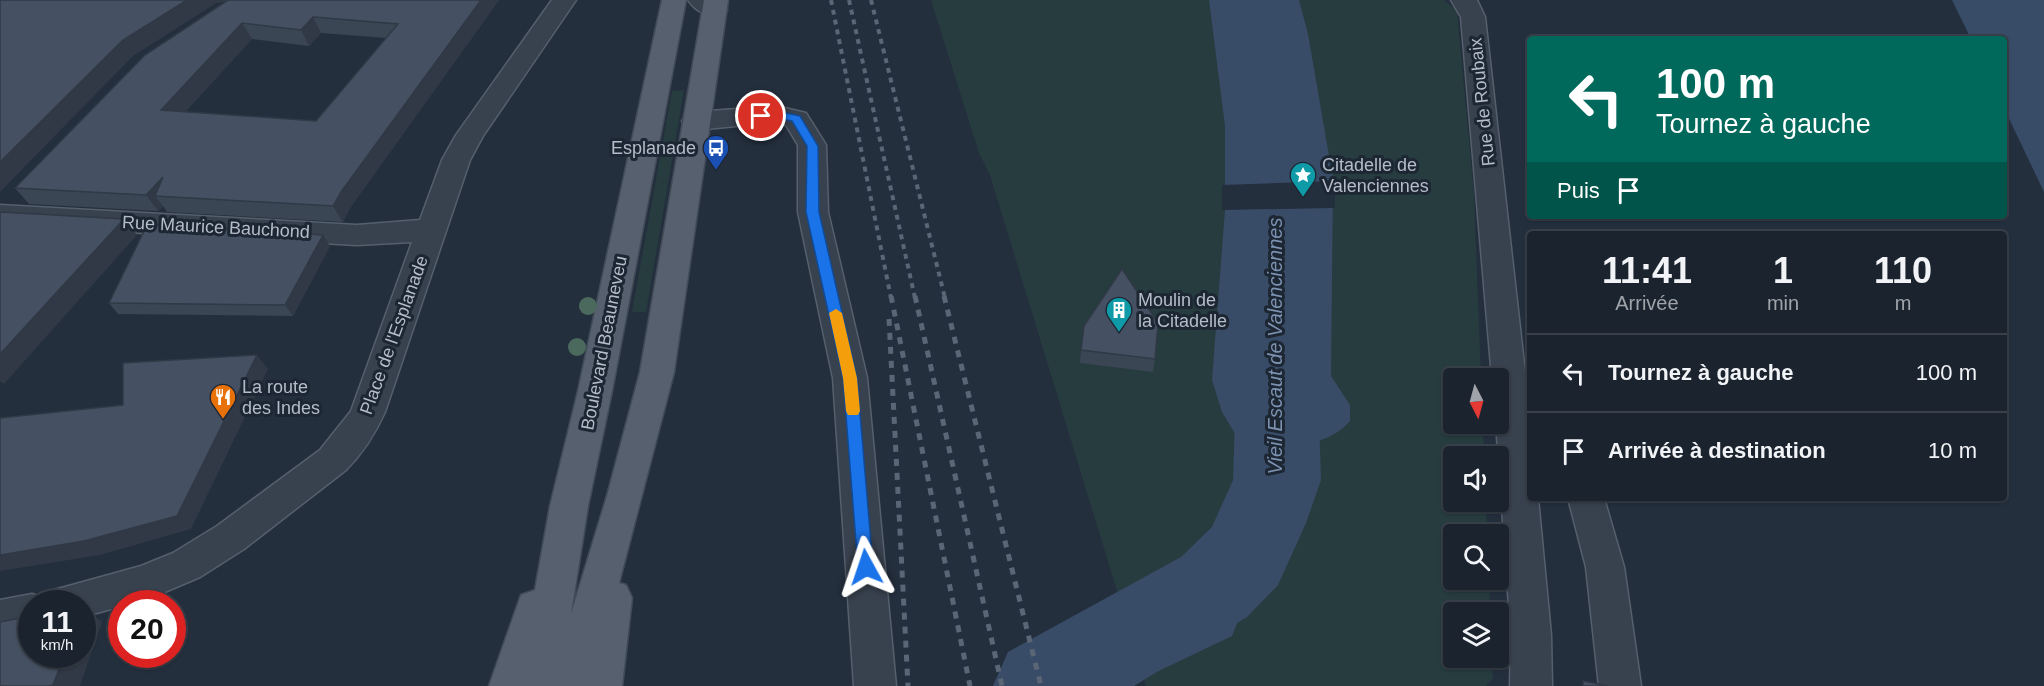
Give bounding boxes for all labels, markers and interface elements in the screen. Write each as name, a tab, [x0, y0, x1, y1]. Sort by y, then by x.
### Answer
street label: Rue de Roubaix	[1465, 37, 1499, 167]
icon: left	[1557, 60, 1635, 138]
text: 100 m	[1656, 60, 1775, 107]
pin	[735, 90, 786, 141]
icon: arrive	[744, 99, 777, 132]
text: Tournez à gauche	[1656, 109, 1871, 139]
bus stop icon: Esplanade	[701, 133, 731, 171]
place label: Esplanade	[611, 138, 696, 158]
place label: Citadelle de Valenciennes	[1322, 155, 1429, 196]
place icon: Citadelle de Valenciennes	[1288, 160, 1318, 198]
icon: arrive	[1612, 174, 1645, 207]
text: Puis	[1557, 178, 1600, 203]
street label: Rue Maurice Bauchond	[122, 212, 310, 242]
water label: Vieil Escaut de Valenciennes	[1264, 218, 1286, 474]
text: 11:41	[1602, 250, 1692, 291]
text: 1	[1773, 250, 1793, 291]
text: 110	[1874, 250, 1932, 291]
street label: Place de l'Esplanade	[356, 253, 432, 417]
street label: Boulevard Beauneveu	[577, 254, 631, 432]
place label: Moulin de la Citadelle	[1138, 290, 1227, 331]
text: Arrivée	[1615, 292, 1679, 314]
text: min	[1767, 292, 1799, 314]
text: m	[1895, 292, 1911, 314]
building icon: Moulin de la Citadelle	[1104, 295, 1134, 333]
icon: left	[1557, 357, 1590, 390]
text: Tournez à gauche	[1608, 360, 1793, 385]
text: 100 m	[1916, 360, 1977, 385]
north arrow	[1443, 368, 1509, 434]
map controls	[1443, 368, 1509, 668]
place label: La route des Indes	[242, 377, 320, 418]
restaurant icon: La route des Indes	[208, 382, 238, 420]
icon: arrive	[1557, 435, 1590, 468]
text: Arrivée à destination	[1608, 438, 1826, 463]
text: 10 m	[1928, 438, 1977, 463]
button: sound	[1443, 446, 1509, 512]
button: search	[1443, 524, 1509, 590]
position arrow	[834, 535, 898, 599]
speed limit sign: 20	[108, 590, 186, 668]
button: layers	[1443, 602, 1509, 668]
text: 11	[41, 605, 73, 638]
text: km/h	[41, 636, 73, 653]

